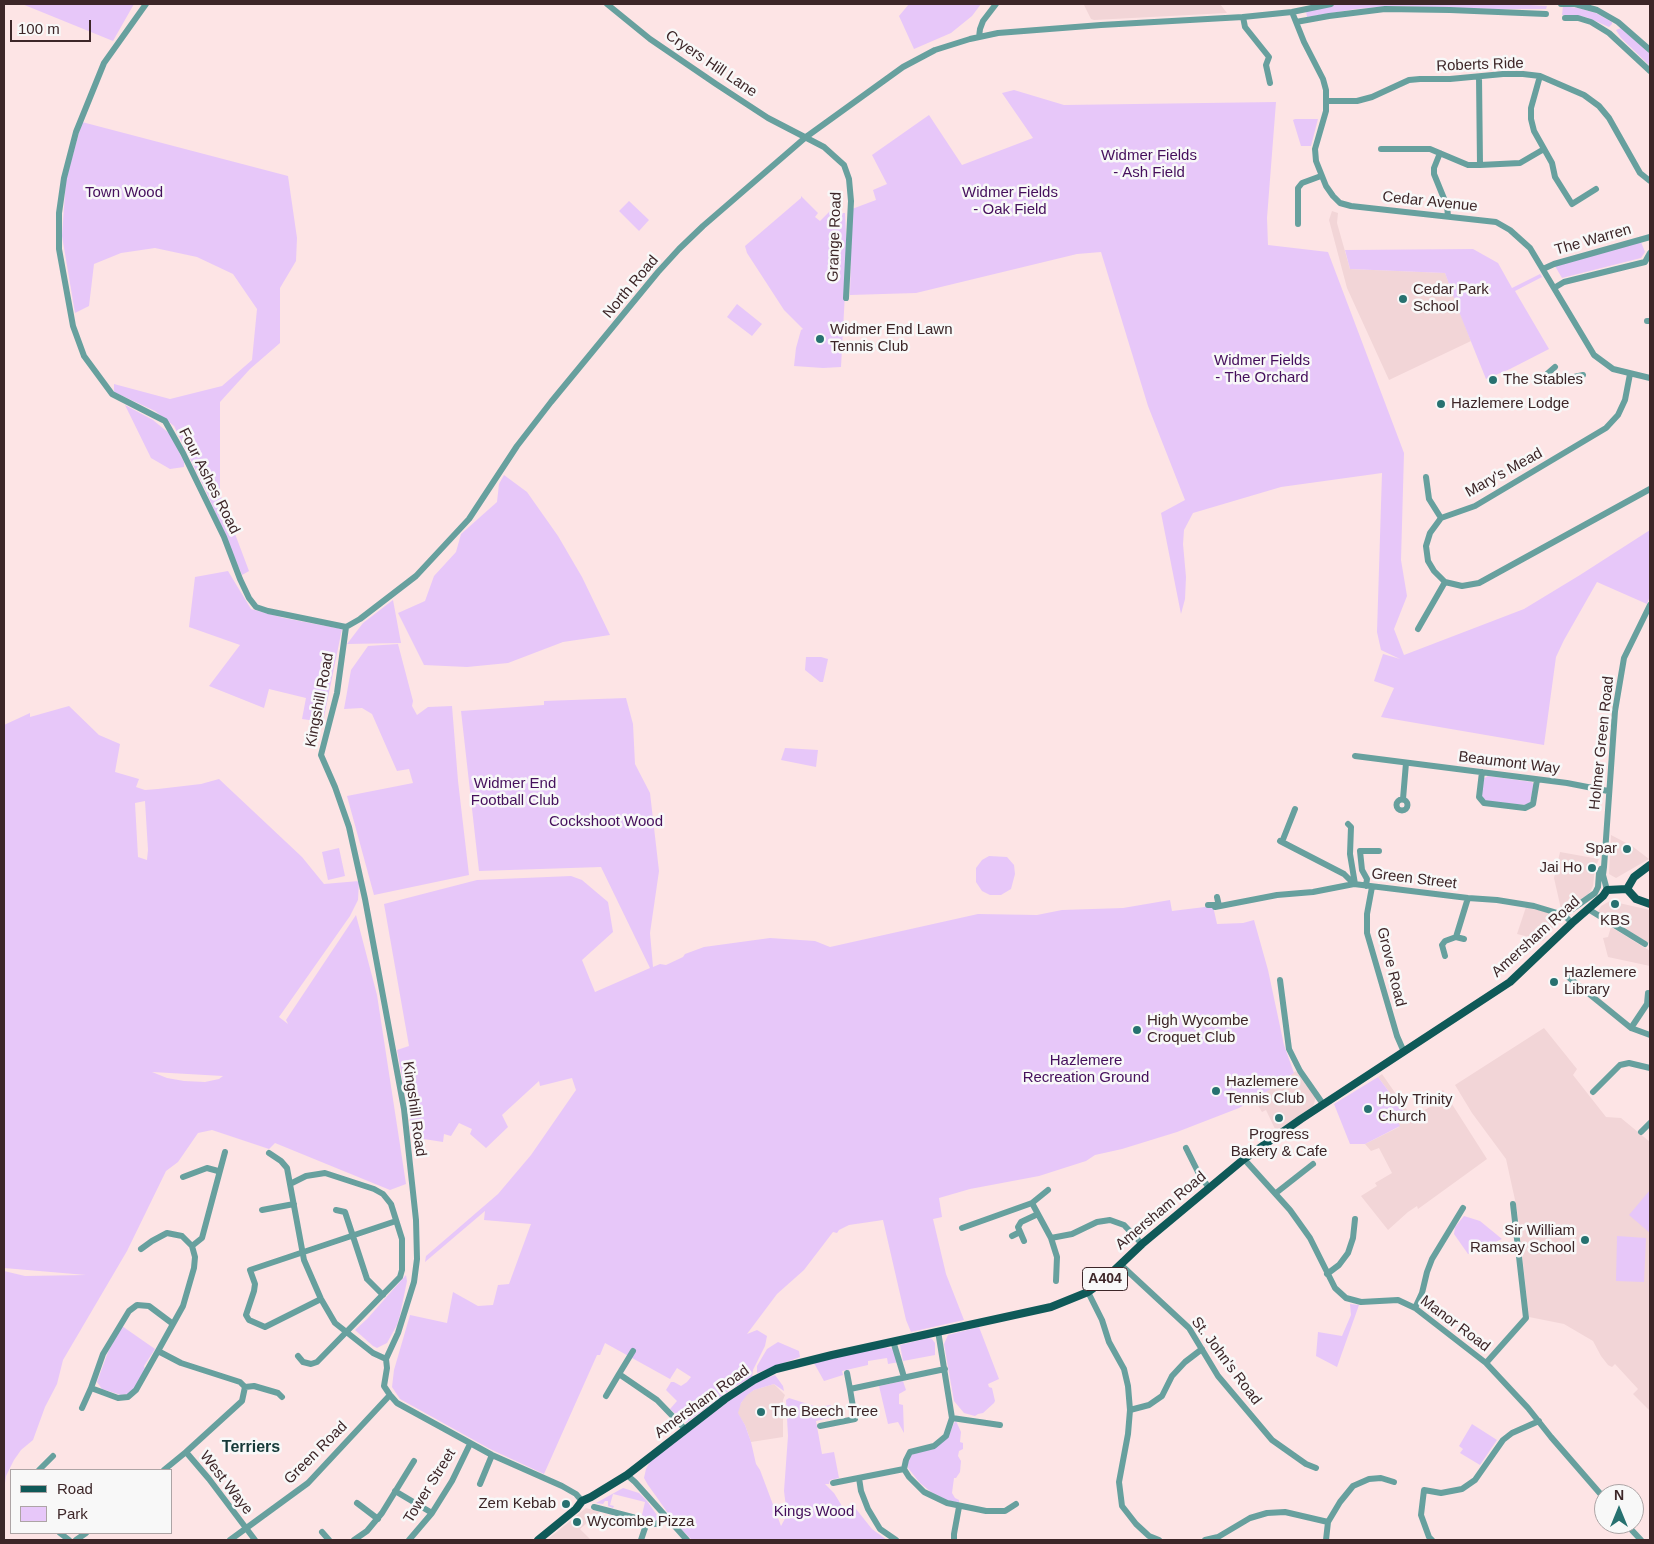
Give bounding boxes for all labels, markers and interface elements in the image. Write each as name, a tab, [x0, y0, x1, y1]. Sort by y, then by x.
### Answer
scale bar	[12, 10, 94, 42]
text: 100 m	[18, 20, 60, 37]
street label: Cryers Hill Lane	[662, 27, 760, 101]
street label: Roberts Ride	[1436, 54, 1524, 76]
park label: Widmer Fields - Ash Field	[1101, 147, 1197, 182]
park label: Town Wood	[85, 184, 163, 202]
park label: Widmer Fields - Oak Field	[962, 184, 1058, 219]
street label: Cedar Avenue	[1382, 188, 1478, 216]
street label: Grange Road	[824, 192, 846, 282]
street label: The Warren	[1553, 221, 1633, 259]
street label: North Road	[599, 252, 663, 322]
place label: Cedar Park School	[1413, 281, 1489, 316]
marker: Cedar Park School	[1397, 293, 1409, 305]
place label: Widmer End Lawn Tennis Club	[830, 321, 953, 356]
marker: Widmer End Lawn Tennis Club	[814, 333, 826, 345]
park label: Widmer Fields - The Orchard	[1214, 352, 1310, 387]
place label: The Stables	[1503, 371, 1583, 389]
marker: The Stables	[1487, 374, 1499, 386]
place label: Hazlemere Lodge	[1451, 395, 1569, 413]
marker: Hazlemere Lodge	[1435, 398, 1447, 410]
street label: Four Ashes Road	[174, 425, 244, 537]
street label: Mary's Mead	[1462, 444, 1546, 502]
street label: Kingshill Road	[302, 651, 338, 749]
street label: Holmer Green Road	[1586, 675, 1618, 811]
street label: Beaumont Way	[1457, 748, 1561, 778]
park label: Widmer End Football Club	[471, 775, 559, 810]
park label: Cockshoot Wood	[549, 813, 663, 831]
place label: Spar	[1585, 840, 1617, 858]
marker: Spar	[1621, 843, 1633, 855]
place label: Jai Ho	[1539, 859, 1582, 877]
marker: Jai Ho	[1586, 862, 1598, 874]
street label: Green Street	[1370, 865, 1458, 893]
street label: Amersham Road	[1488, 893, 1584, 981]
marker: KBS	[1609, 898, 1621, 910]
place label: KBS	[1600, 912, 1630, 930]
street label: Grove Road	[1372, 926, 1410, 1008]
place label: Hazlemere Library	[1564, 964, 1637, 999]
marker: Hazlemere Library	[1548, 976, 1560, 988]
place label: High Wycombe Croquet Club	[1147, 1012, 1249, 1047]
marker: High Wycombe Croquet Club	[1131, 1024, 1143, 1036]
park label: Hazlemere Recreation Ground	[1023, 1052, 1149, 1087]
street label: Kingshill Road	[398, 1060, 430, 1158]
place label: Hazlemere Tennis Club	[1226, 1073, 1304, 1108]
marker: Hazlemere Tennis Club	[1210, 1085, 1222, 1097]
place label: Holy Trinity Church	[1378, 1091, 1452, 1126]
marker: Holy Trinity Church	[1362, 1103, 1374, 1115]
marker: Progress Bakery & Cafe	[1273, 1112, 1285, 1124]
place label: Progress Bakery & Cafe	[1231, 1126, 1327, 1161]
street label: Amersham Road	[1112, 1168, 1210, 1254]
place label: Sir William Ramsay School	[1470, 1222, 1575, 1257]
marker: Sir William Ramsay School	[1579, 1234, 1591, 1246]
road number: A404	[1082, 1268, 1128, 1290]
street label: Manor Road	[1417, 1292, 1493, 1356]
street label: St. John's Road	[1187, 1313, 1265, 1409]
street label: Amersham Road	[651, 1362, 753, 1442]
place label: The Beech Tree	[771, 1403, 878, 1421]
marker: The Beech Tree	[755, 1406, 767, 1418]
street label: Green Road	[281, 1418, 351, 1488]
district label: Terriers	[222, 1438, 280, 1458]
street label: Tower Street	[400, 1446, 460, 1526]
street label: West Waye	[196, 1448, 256, 1518]
legend	[10, 1469, 172, 1534]
text: Road	[57, 1480, 93, 1497]
north arrow	[1594, 1484, 1644, 1534]
text: N	[1614, 1487, 1624, 1503]
place label: Zem Kebab	[478, 1495, 556, 1513]
marker: Zem Kebab	[560, 1498, 572, 1510]
park label: Kings Wood	[774, 1503, 854, 1521]
text: Park	[57, 1505, 88, 1522]
place label: Wycombe Pizza	[587, 1513, 694, 1531]
marker: Wycombe Pizza	[571, 1516, 583, 1528]

